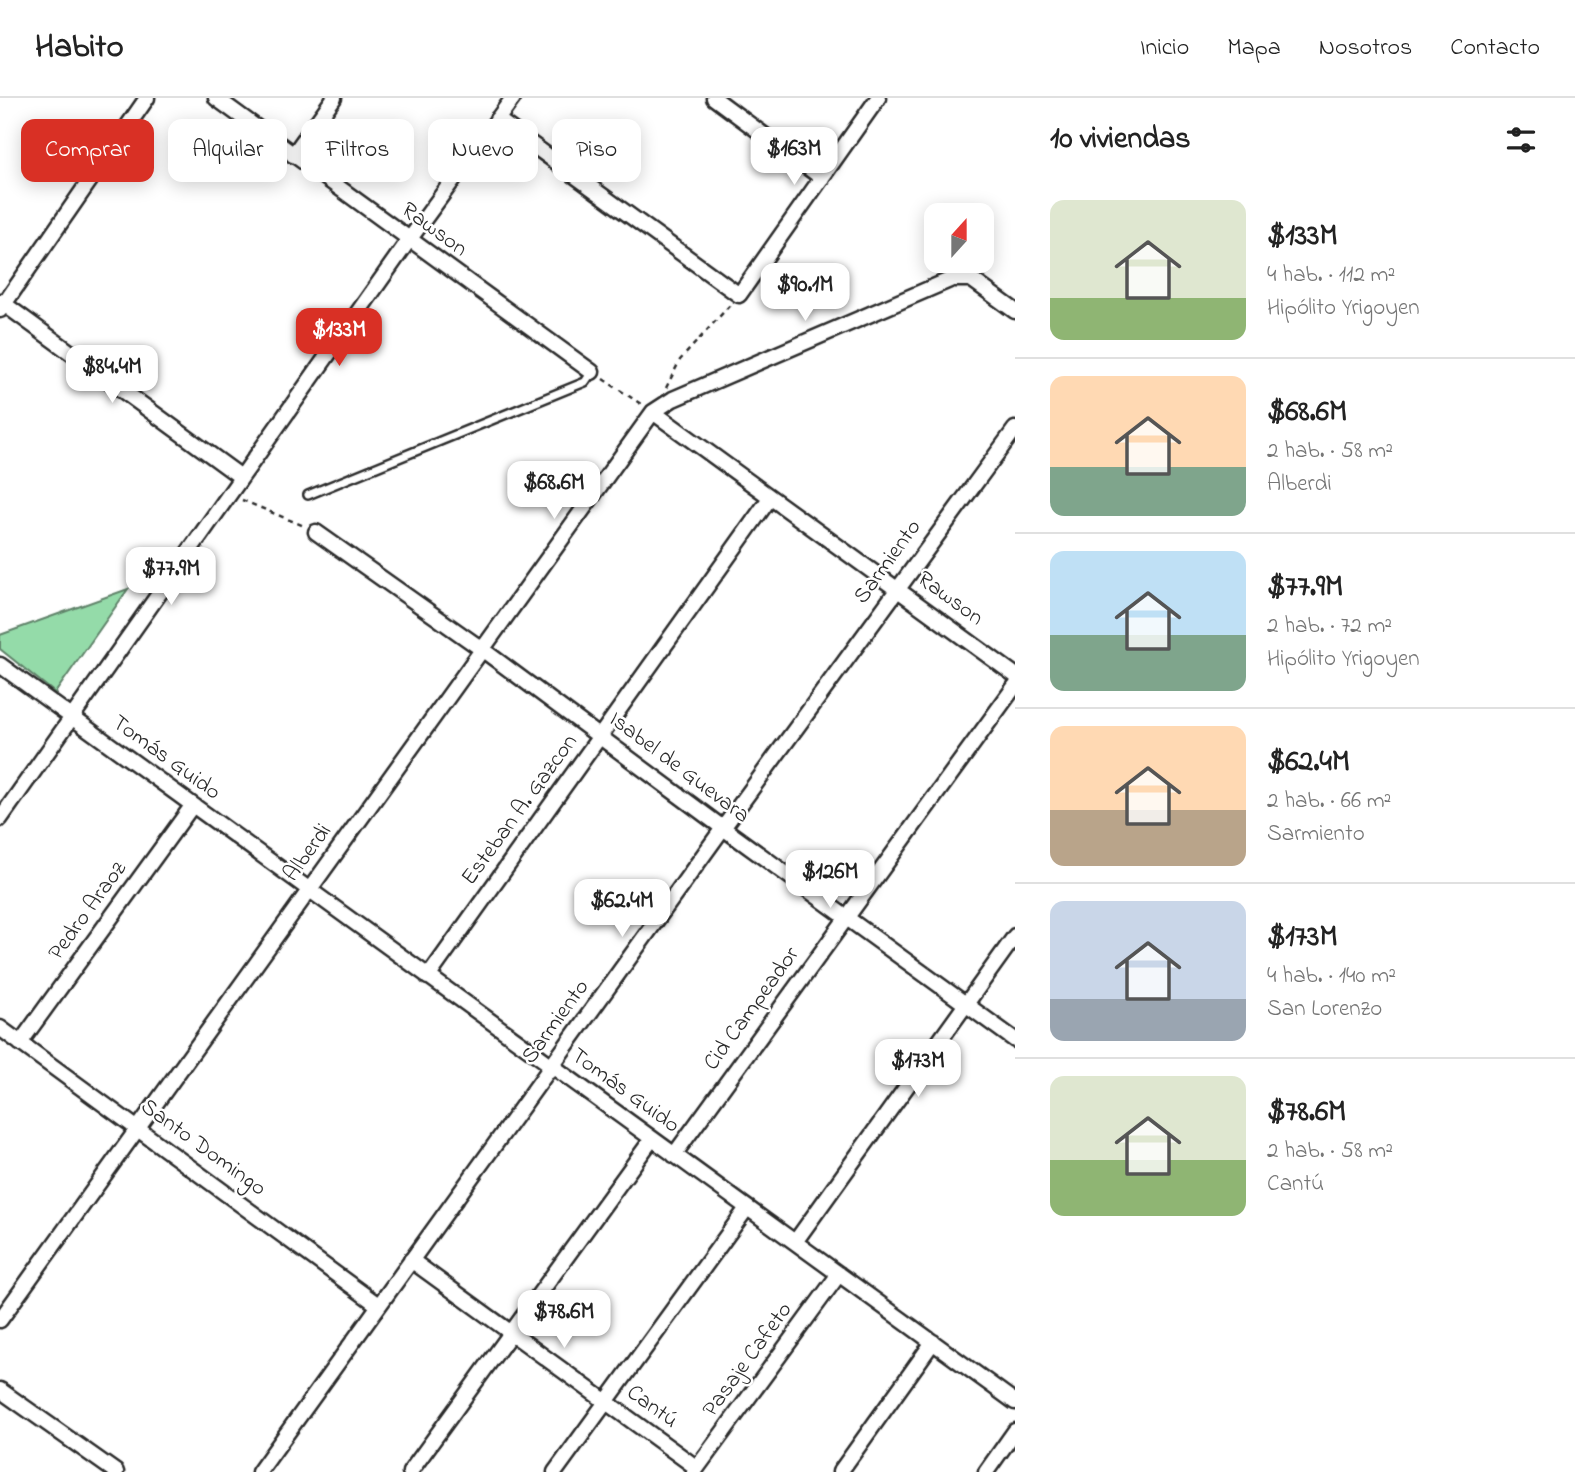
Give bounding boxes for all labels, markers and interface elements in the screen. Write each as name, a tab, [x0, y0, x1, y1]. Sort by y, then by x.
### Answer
text: Habito	[35, 24, 124, 72]
text: Inicio	[1140, 31, 1189, 66]
text: Mapa	[1227, 31, 1281, 66]
text: Nosotros	[1319, 31, 1412, 66]
text: Contacto	[1450, 31, 1540, 66]
text: 10 viviendas	[1050, 118, 1191, 162]
chip: Comprar	[21, 119, 154, 182]
chip: Alquilar	[168, 119, 287, 182]
chip: Filtros	[301, 119, 414, 182]
chip: Nuevo	[428, 119, 538, 182]
chip: Piso	[552, 119, 641, 182]
icon: filters	[1502, 121, 1540, 159]
pin: $163M	[745, 127, 843, 187]
text: $163M	[767, 133, 821, 166]
street label: Rawson	[394, 195, 474, 265]
north arrow	[924, 203, 994, 273]
map controls	[924, 203, 994, 273]
text: $133M	[1267, 215, 1338, 259]
icon: home	[1106, 228, 1190, 312]
text: 4 hab. · 112 m²	[1267, 259, 1395, 292]
pin: $90.1M	[748, 264, 862, 323]
text: $90.1M	[777, 269, 833, 302]
text: Hipólito Yrigoyen	[1267, 292, 1420, 325]
pin: $133M	[290, 308, 388, 368]
text: $133M	[312, 314, 366, 347]
pin: $84.4M	[55, 345, 169, 405]
text: $84.4M	[82, 351, 142, 384]
text: $68.6M	[1267, 391, 1347, 435]
icon: home	[1106, 404, 1190, 488]
text: 2 hab. · 58 m²	[1267, 435, 1393, 468]
pin: $68.6M	[497, 462, 611, 521]
text: $68.6M	[523, 467, 585, 500]
text: Alberdi	[1267, 468, 1332, 501]
street label: Sarmiento	[846, 513, 930, 611]
pin: $77.9M	[114, 547, 228, 607]
text: $77.9M	[142, 553, 200, 586]
street label: Rawson	[910, 564, 990, 634]
text: $77.9M	[1267, 566, 1343, 610]
icon: home	[1106, 579, 1190, 663]
text: 2 hab. · 72 m²	[1267, 610, 1392, 643]
text: Hipólito Yrigoyen	[1267, 643, 1420, 676]
street label: Isabel de Guevara	[601, 704, 757, 832]
street label: Tomás Guido	[105, 707, 227, 809]
street label: Esteban A. Gazcon	[454, 728, 586, 892]
text: $62.4M	[1267, 741, 1350, 785]
icon: home	[1106, 754, 1190, 838]
text: 2 hab. · 66 m²	[1267, 785, 1391, 818]
street label: Alberdi	[276, 817, 340, 889]
text: Sarmiento	[1267, 818, 1365, 851]
pin: $126M	[781, 850, 879, 910]
street label: Pedro Araoz	[41, 854, 135, 967]
text: $126M	[802, 856, 858, 889]
pin: $62.4M	[565, 880, 679, 939]
text: $62.4M	[590, 885, 654, 918]
text: $173M	[1267, 916, 1338, 960]
icon: home	[1106, 929, 1190, 1013]
street label: Cid Campeador	[696, 940, 809, 1078]
text: 4 hab. · 140 m²	[1267, 960, 1396, 993]
street label: Sarmiento	[514, 973, 598, 1071]
text: San Lorenzo	[1267, 993, 1382, 1026]
street label: Tomás Guido	[564, 1040, 686, 1142]
pin: $173M	[869, 1040, 967, 1099]
text: $173M	[891, 1045, 945, 1078]
street label: Santo Domingo	[133, 1091, 273, 1206]
text: $78.6M	[1267, 1091, 1346, 1135]
icon: home	[1106, 1104, 1190, 1188]
text: 2 hab. · 58 m²	[1267, 1135, 1393, 1168]
text: Cantú	[1267, 1168, 1324, 1201]
pin: $78.6M	[507, 1290, 621, 1350]
text: $78.6M	[534, 1296, 594, 1329]
street label: Pasaje Cafeto	[695, 1296, 801, 1424]
street label: Cantú	[619, 1377, 685, 1437]

